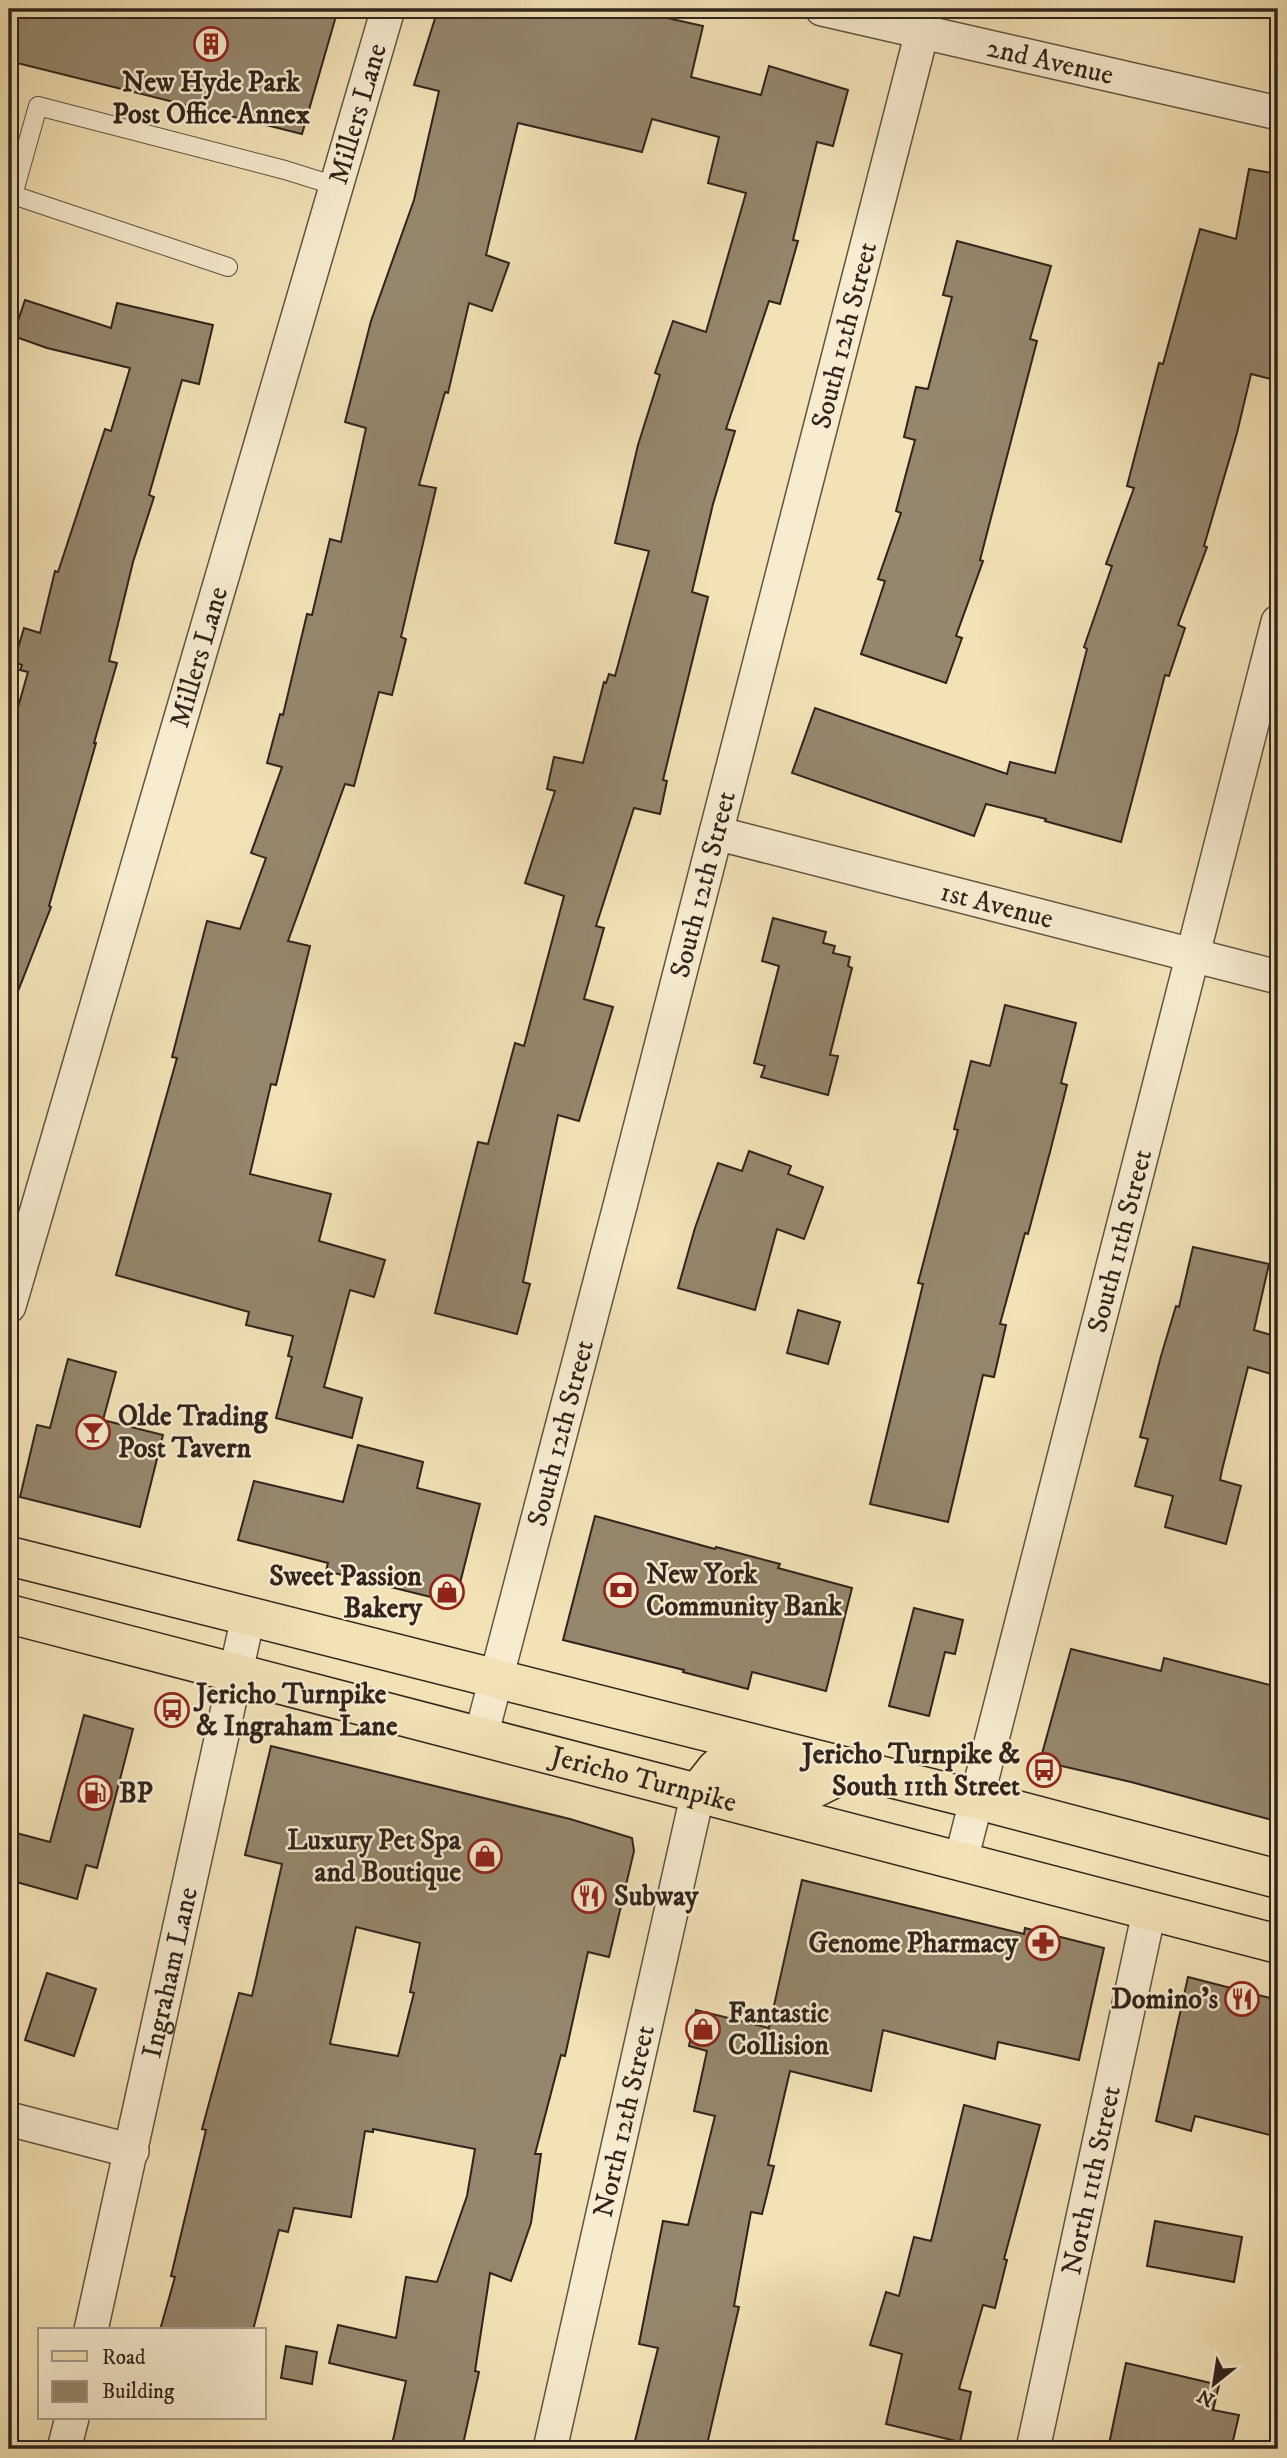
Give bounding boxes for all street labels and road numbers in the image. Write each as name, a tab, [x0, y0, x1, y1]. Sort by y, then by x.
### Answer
street label: 2nd Avenue	[983, 30, 1117, 92]
street label: Millers Lane	[320, 39, 395, 188]
street label: South 12th Street	[803, 238, 885, 432]
street label: Millers Lane	[161, 583, 236, 732]
street label: South 12th Street	[662, 787, 744, 981]
street label: 1st Avenue	[937, 874, 1057, 936]
street label: South 11th Street	[1079, 1146, 1160, 1336]
street label: South 12th Street	[519, 1336, 602, 1530]
street label: Jericho Turnpike	[544, 1737, 740, 1820]
street label: Ingraham Lane	[134, 1884, 206, 2061]
street label: North 12th Street	[585, 2022, 662, 2221]
street label: North 11th Street	[1054, 2082, 1129, 2278]

